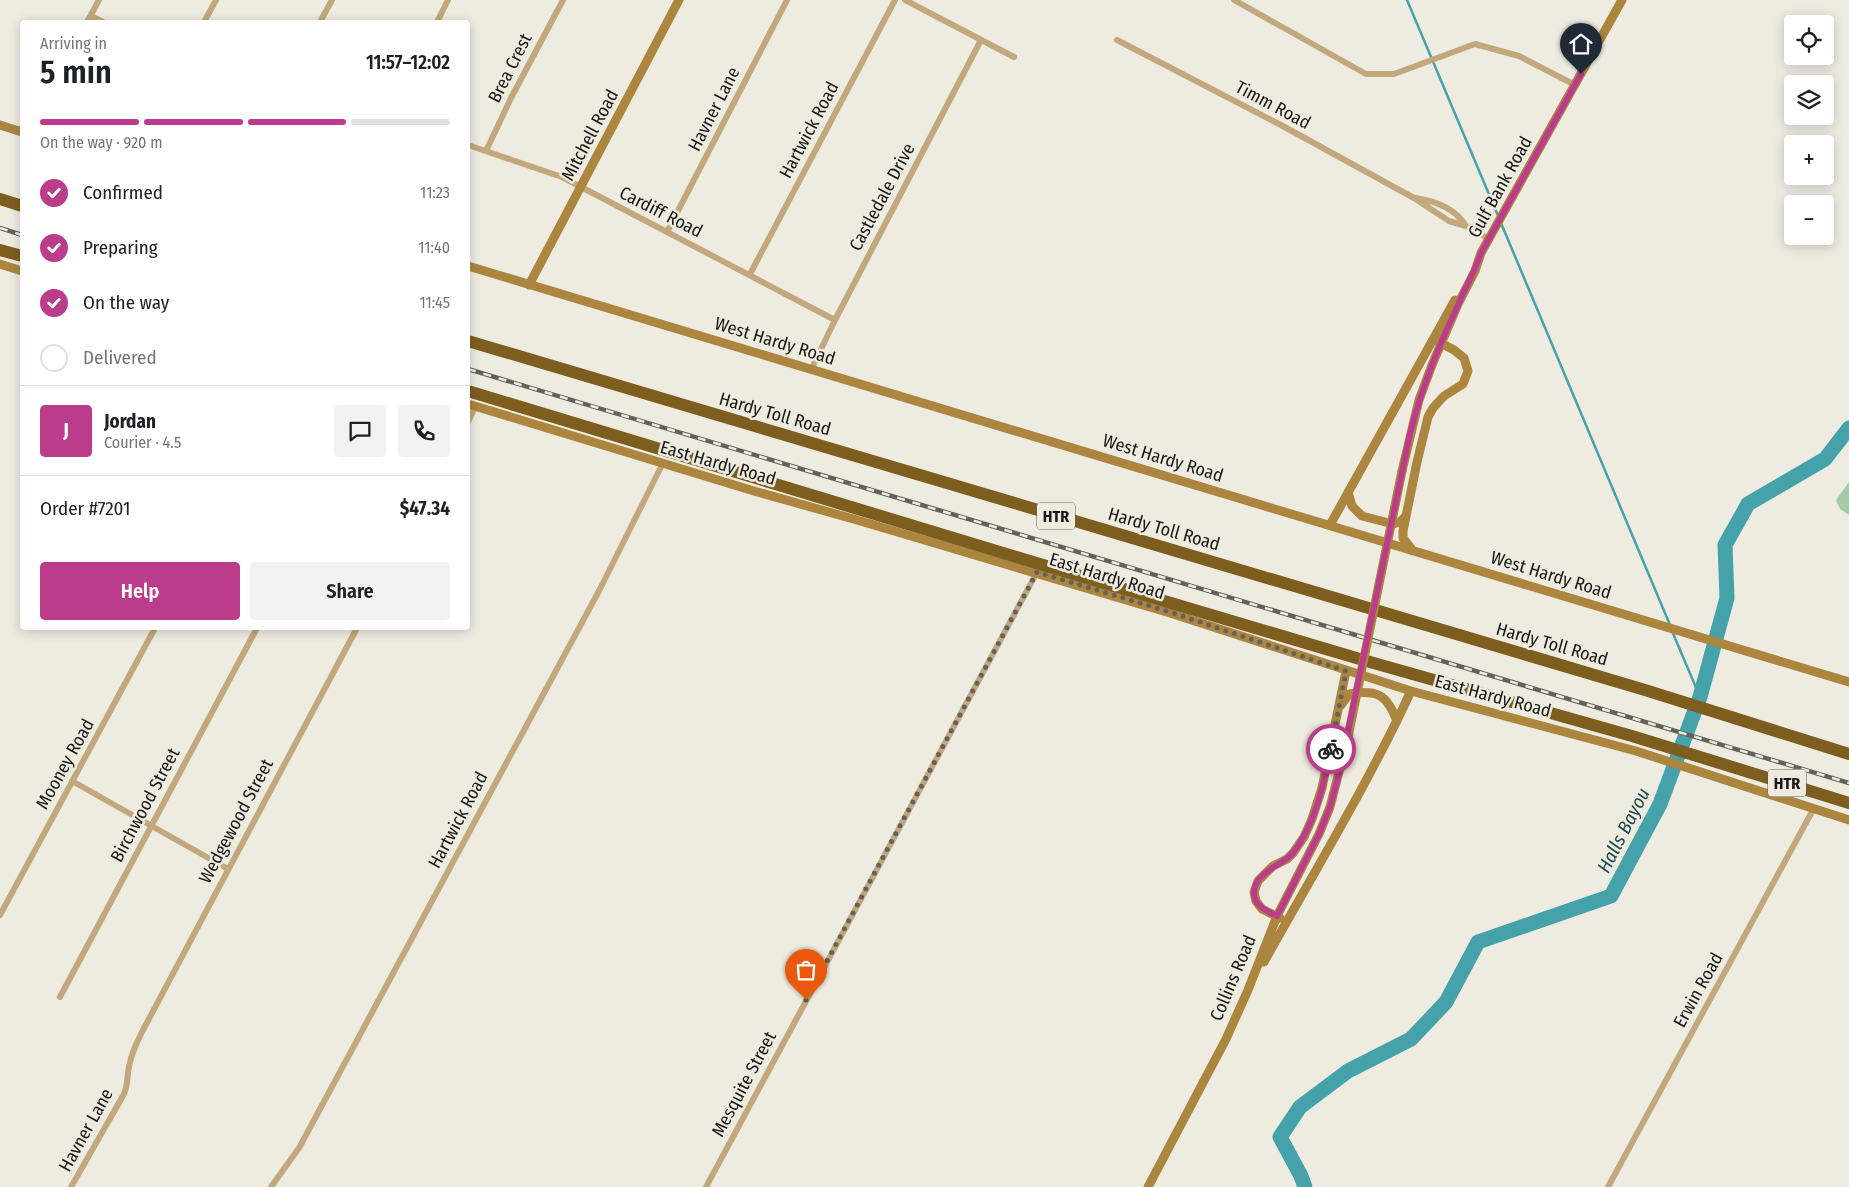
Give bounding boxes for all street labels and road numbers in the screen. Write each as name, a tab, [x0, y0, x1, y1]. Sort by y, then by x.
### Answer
street label: Brea Crest	[483, 30, 537, 106]
street label: Havner Lane	[683, 63, 745, 155]
street label: Timm Road	[1232, 76, 1314, 134]
street label: Hartwick Road	[774, 78, 844, 182]
street label: Mitchell Road	[557, 86, 623, 184]
street label: Gulf Bank Road	[1463, 133, 1537, 241]
street label: Castledale Drive	[844, 139, 920, 255]
street label: Cardiff Road	[616, 182, 706, 242]
street label: West Hardy Road	[712, 312, 838, 370]
street label: Hardy Toll Road	[717, 388, 833, 440]
street label: West Hardy Road	[1100, 429, 1226, 487]
street label: East Hardy Road	[658, 436, 778, 490]
road number: HTR	[1037, 502, 1075, 530]
street label: Hardy Toll Road	[1106, 503, 1222, 555]
street label: West Hardy Road	[1488, 546, 1614, 604]
street label: East Hardy Road	[1047, 548, 1167, 604]
street label: Hardy Toll Road	[1494, 618, 1610, 670]
street label: East Hardy Road	[1432, 670, 1554, 722]
street label: Mooney Road	[31, 715, 99, 813]
street label: Birchwood Street	[106, 744, 184, 866]
street label: Wedgewood Street	[194, 755, 278, 887]
street label: Hartwick Road	[423, 768, 493, 872]
road number: HTR	[1768, 770, 1806, 796]
street label: Collins Road	[1205, 932, 1261, 1024]
street label: Erwin Road	[1669, 949, 1727, 1031]
street label: Mesquite Street	[707, 1028, 781, 1140]
street label: Havner Lane	[54, 1085, 118, 1175]

